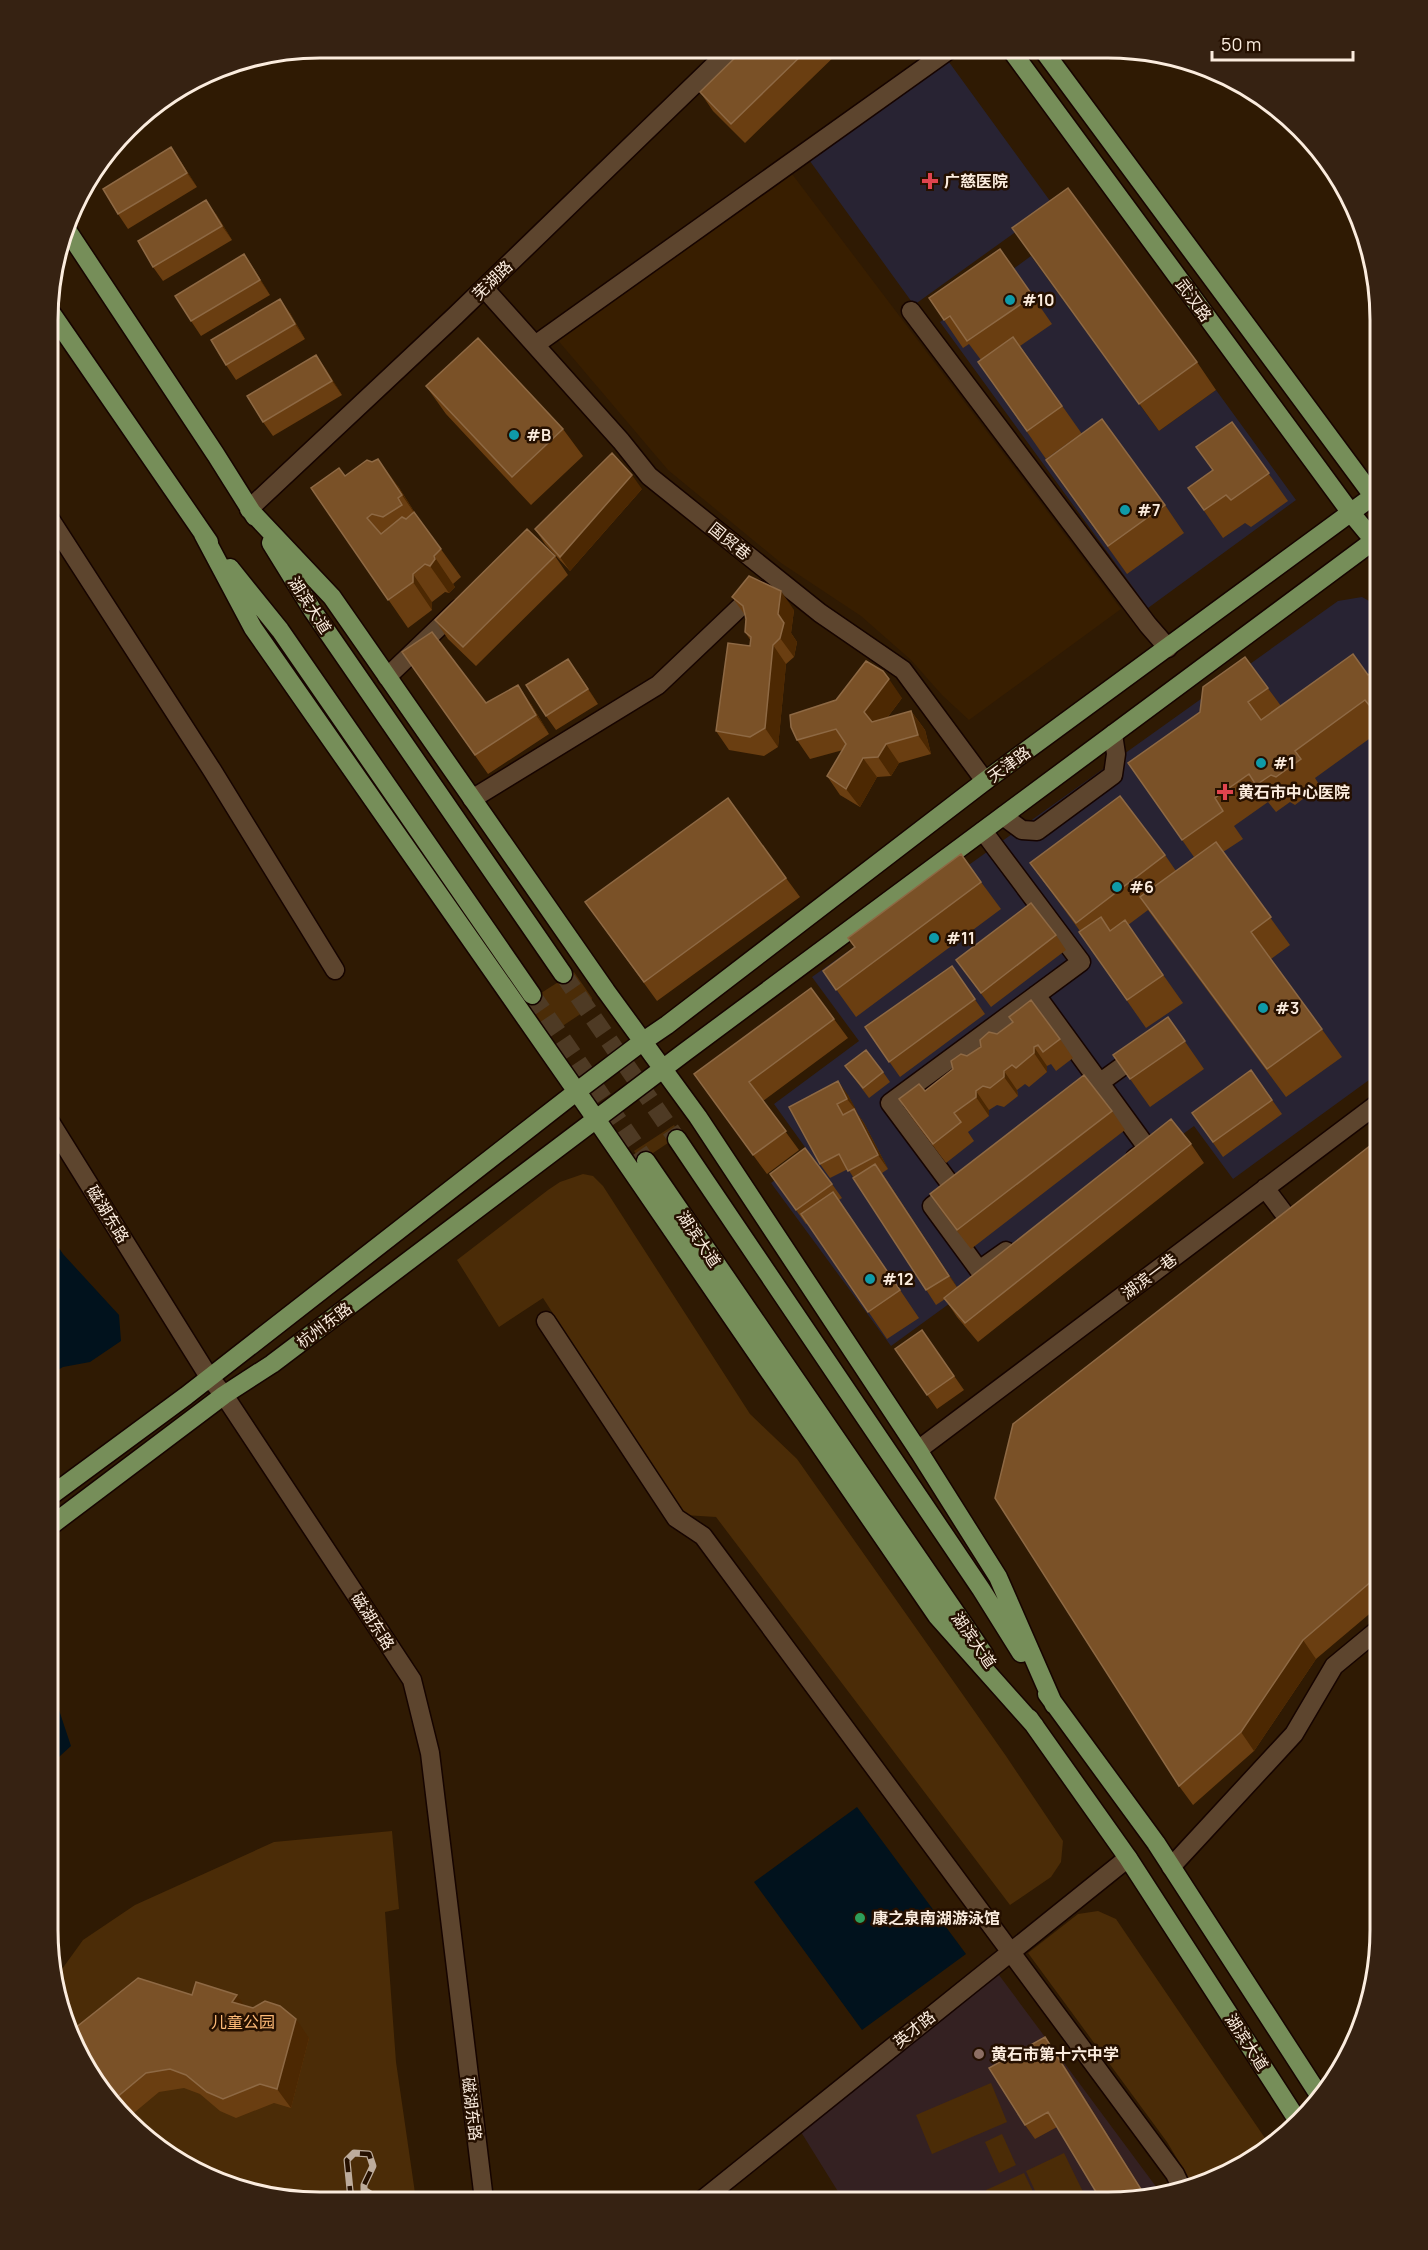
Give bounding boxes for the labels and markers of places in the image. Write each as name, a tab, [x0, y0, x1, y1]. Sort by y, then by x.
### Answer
place label: 广慈医院	[944, 170, 1008, 192]
marker: 广慈医院	[921, 172, 939, 190]
place label: #10	[1022, 289, 1054, 311]
marker: #10	[1003, 293, 1017, 307]
place label: #B	[526, 424, 551, 446]
marker: #B	[507, 428, 521, 442]
place label: #7	[1137, 499, 1160, 521]
marker: #7	[1118, 503, 1132, 517]
place label: #1	[1273, 752, 1295, 774]
marker: #1	[1254, 756, 1268, 770]
place label: 黄石市中心医院	[1238, 781, 1350, 803]
marker: 黄石市中心医院	[1216, 783, 1234, 801]
place label: #6	[1129, 876, 1154, 898]
marker: #6	[1110, 880, 1124, 894]
place label: #11	[946, 927, 975, 949]
marker: #11	[927, 931, 941, 945]
place label: #3	[1275, 997, 1299, 1019]
marker: #3	[1256, 1001, 1270, 1015]
place label: #12	[882, 1268, 913, 1290]
marker: #12	[863, 1272, 877, 1286]
place label: 康之泉南湖游泳馆	[872, 1907, 1000, 1929]
marker: 康之泉南湖游泳馆	[853, 1911, 867, 1925]
place label: 黄石市第十六中学	[991, 2043, 1119, 2065]
marker: 黄石市第十六中学	[972, 2047, 986, 2061]

